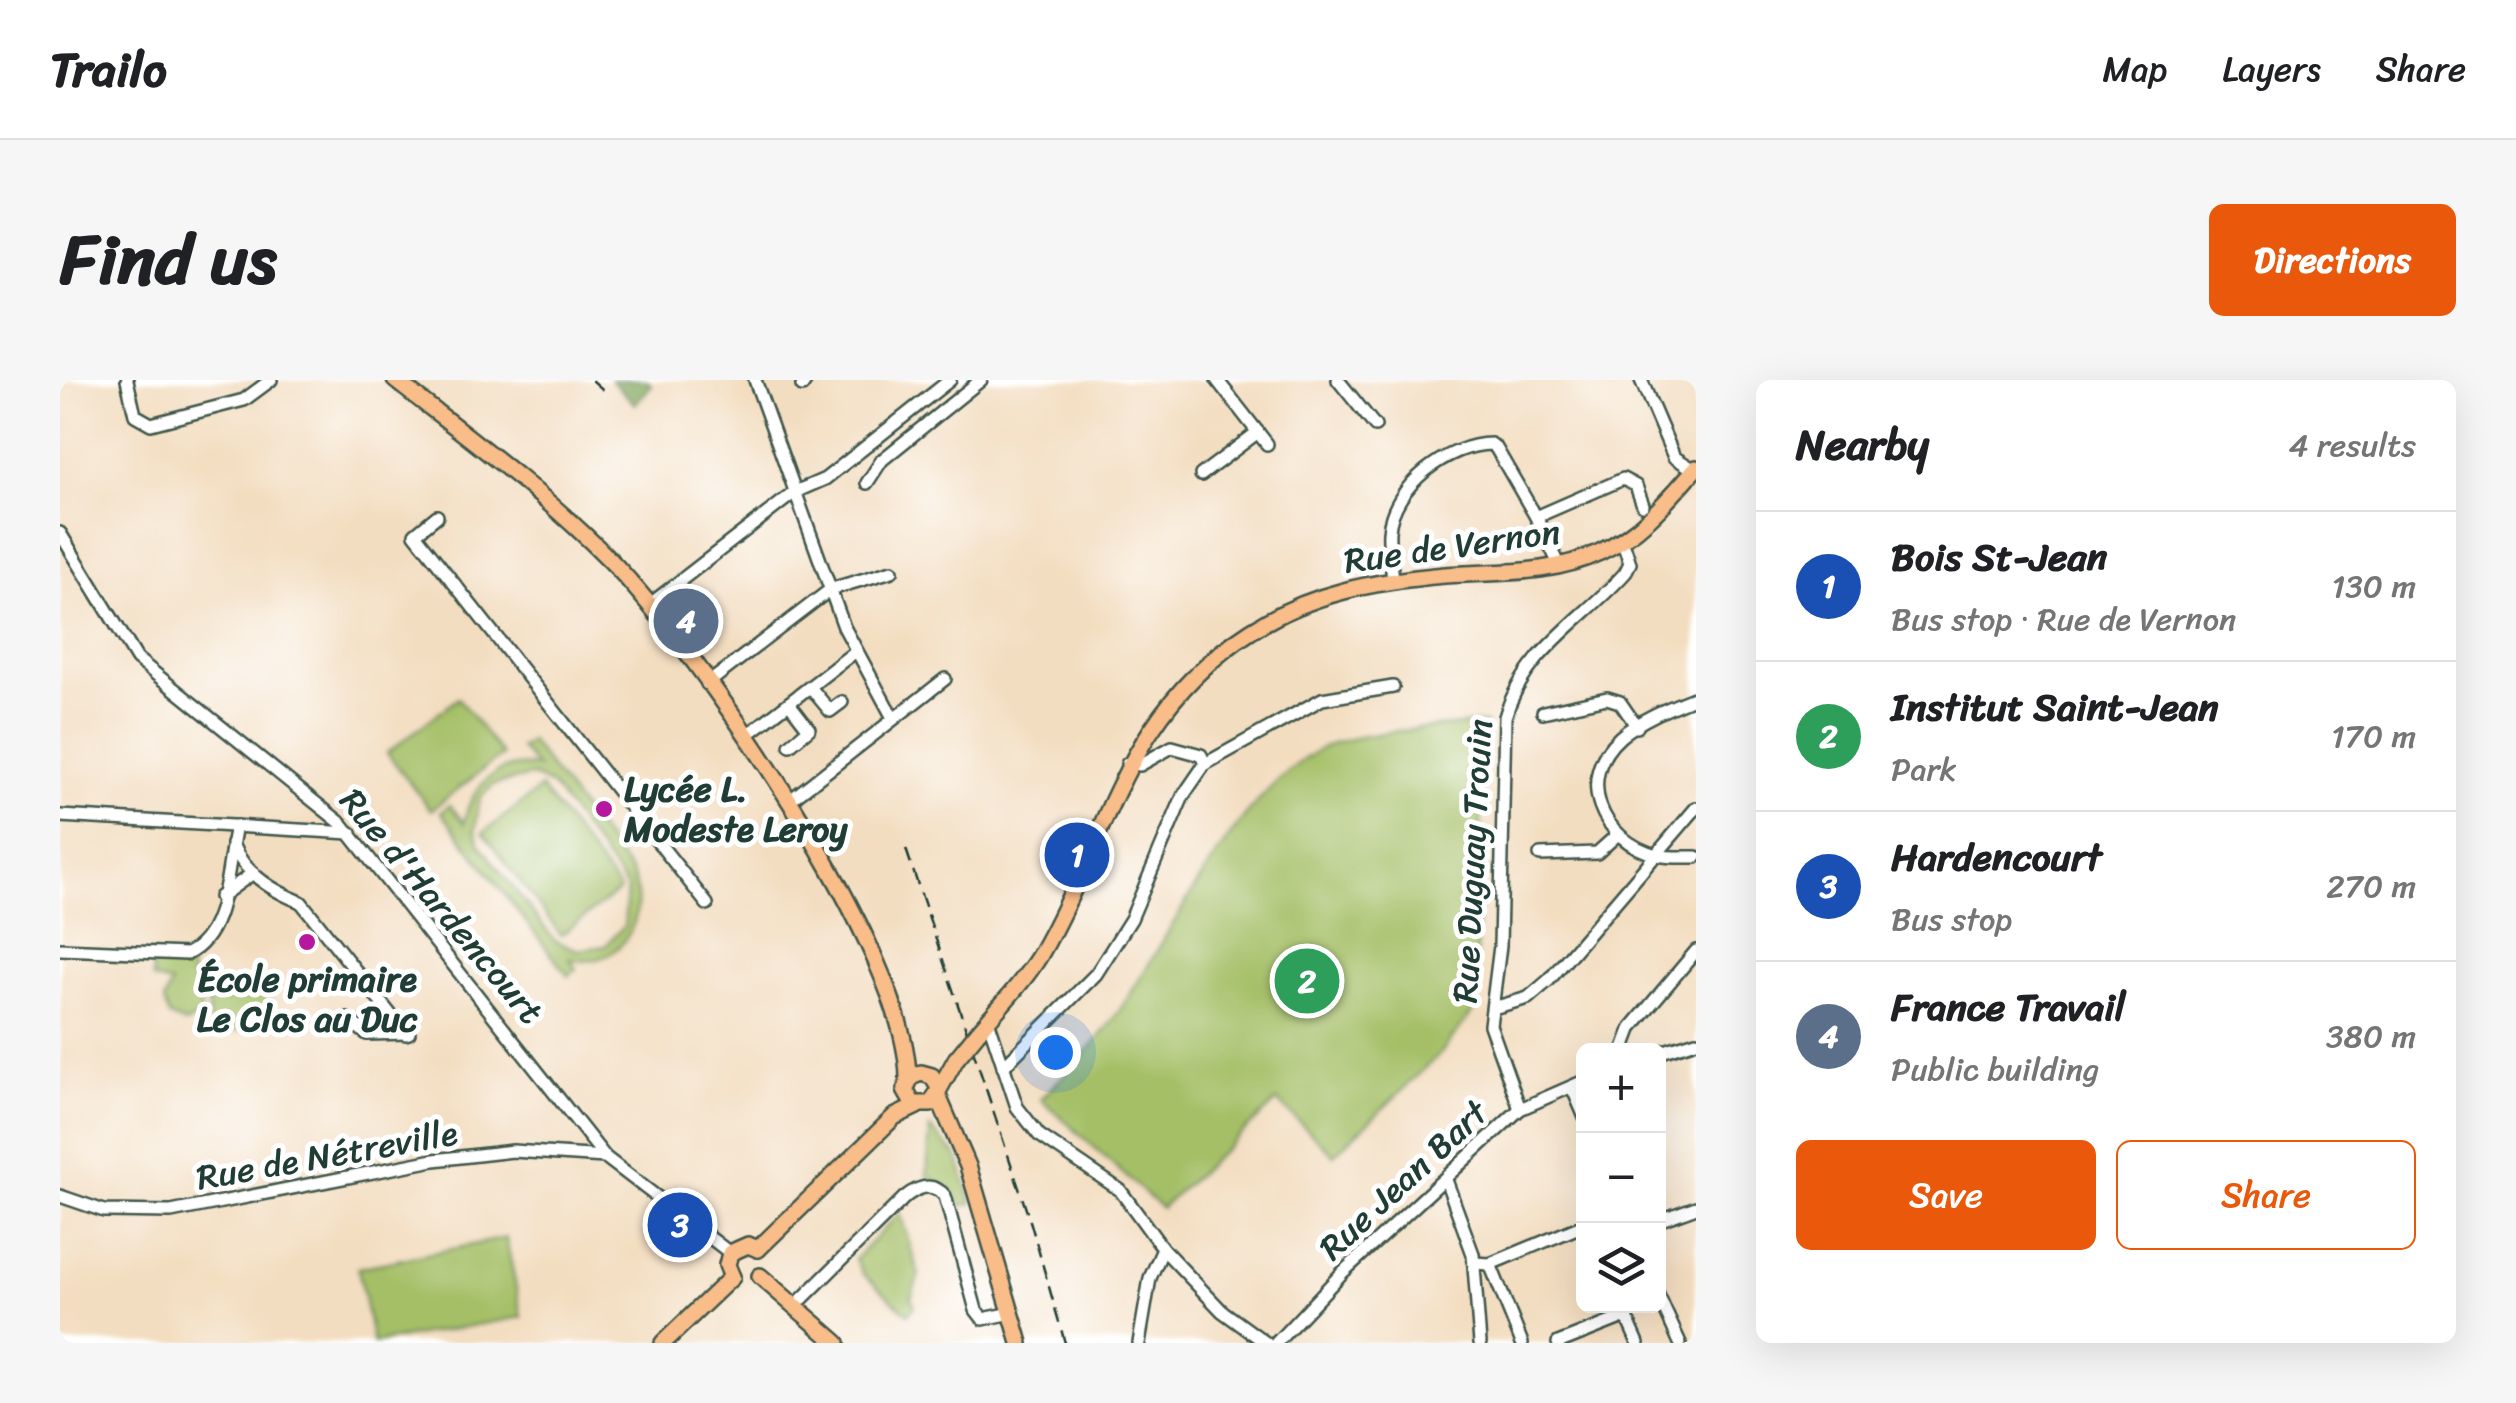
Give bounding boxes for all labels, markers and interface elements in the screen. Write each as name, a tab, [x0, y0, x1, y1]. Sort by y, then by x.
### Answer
text: Trailo	[50, 27, 167, 112]
text: Map	[2103, 38, 2167, 100]
text: Layers	[2222, 38, 2321, 100]
text: Share	[2376, 38, 2466, 100]
text: Find us	[60, 198, 277, 322]
button: Directions	[2209, 204, 2456, 316]
text: Nearby	[1796, 408, 1929, 482]
text: 4 results	[2288, 417, 2416, 474]
street label: Rue de Vernon	[1340, 500, 1564, 592]
text: Bois St-Jean	[1891, 524, 2107, 591]
text: 1	[1822, 558, 1835, 615]
text: 130 m	[2332, 558, 2416, 615]
pin: 4	[654, 584, 718, 658]
text: Bus stop · Rue de Vernon	[1891, 591, 2236, 648]
text: Institut Saint-Jean	[1891, 674, 2219, 741]
text: 2	[1819, 708, 1838, 765]
text: 170 m	[2331, 708, 2416, 765]
street label: Rue Duguay Trouin	[1434, 717, 1510, 1005]
text: Park	[1891, 741, 1957, 798]
place label: Lycée L. Modeste Leroy	[623, 758, 848, 860]
street label: Rue d'Hardencourt	[324, 773, 560, 1039]
marker: Lycée L. Modeste Leroy	[593, 798, 615, 820]
pin: 1	[1044, 818, 1110, 892]
text: Hardencourt	[1891, 824, 2102, 891]
text: 3	[1820, 858, 1837, 915]
text: 270 m	[2326, 858, 2416, 915]
text: Bus stop	[1891, 891, 2012, 948]
marker: École primaire Le Clos au Duc	[296, 931, 318, 953]
pin: 2	[1274, 944, 1340, 1018]
place label: École primaire Le Clos au Duc	[197, 948, 418, 1050]
text: France Travail	[1891, 974, 2126, 1041]
text: 4	[1818, 1008, 1839, 1065]
text: 380 m	[2326, 1008, 2416, 1065]
your location	[1030, 1027, 1081, 1078]
text: Public building	[1891, 1041, 2099, 1098]
map controls	[1576, 1043, 1666, 1313]
button: +	[1576, 1043, 1666, 1133]
street label: Rue Jean Bart	[1303, 1083, 1504, 1276]
street label: Rue de Nétreville	[192, 1102, 463, 1208]
button: −	[1576, 1133, 1666, 1223]
button: Save	[1796, 1140, 2096, 1250]
button: Share	[2116, 1140, 2416, 1250]
pin: 3	[648, 1188, 712, 1262]
button: layers	[1576, 1223, 1666, 1313]

